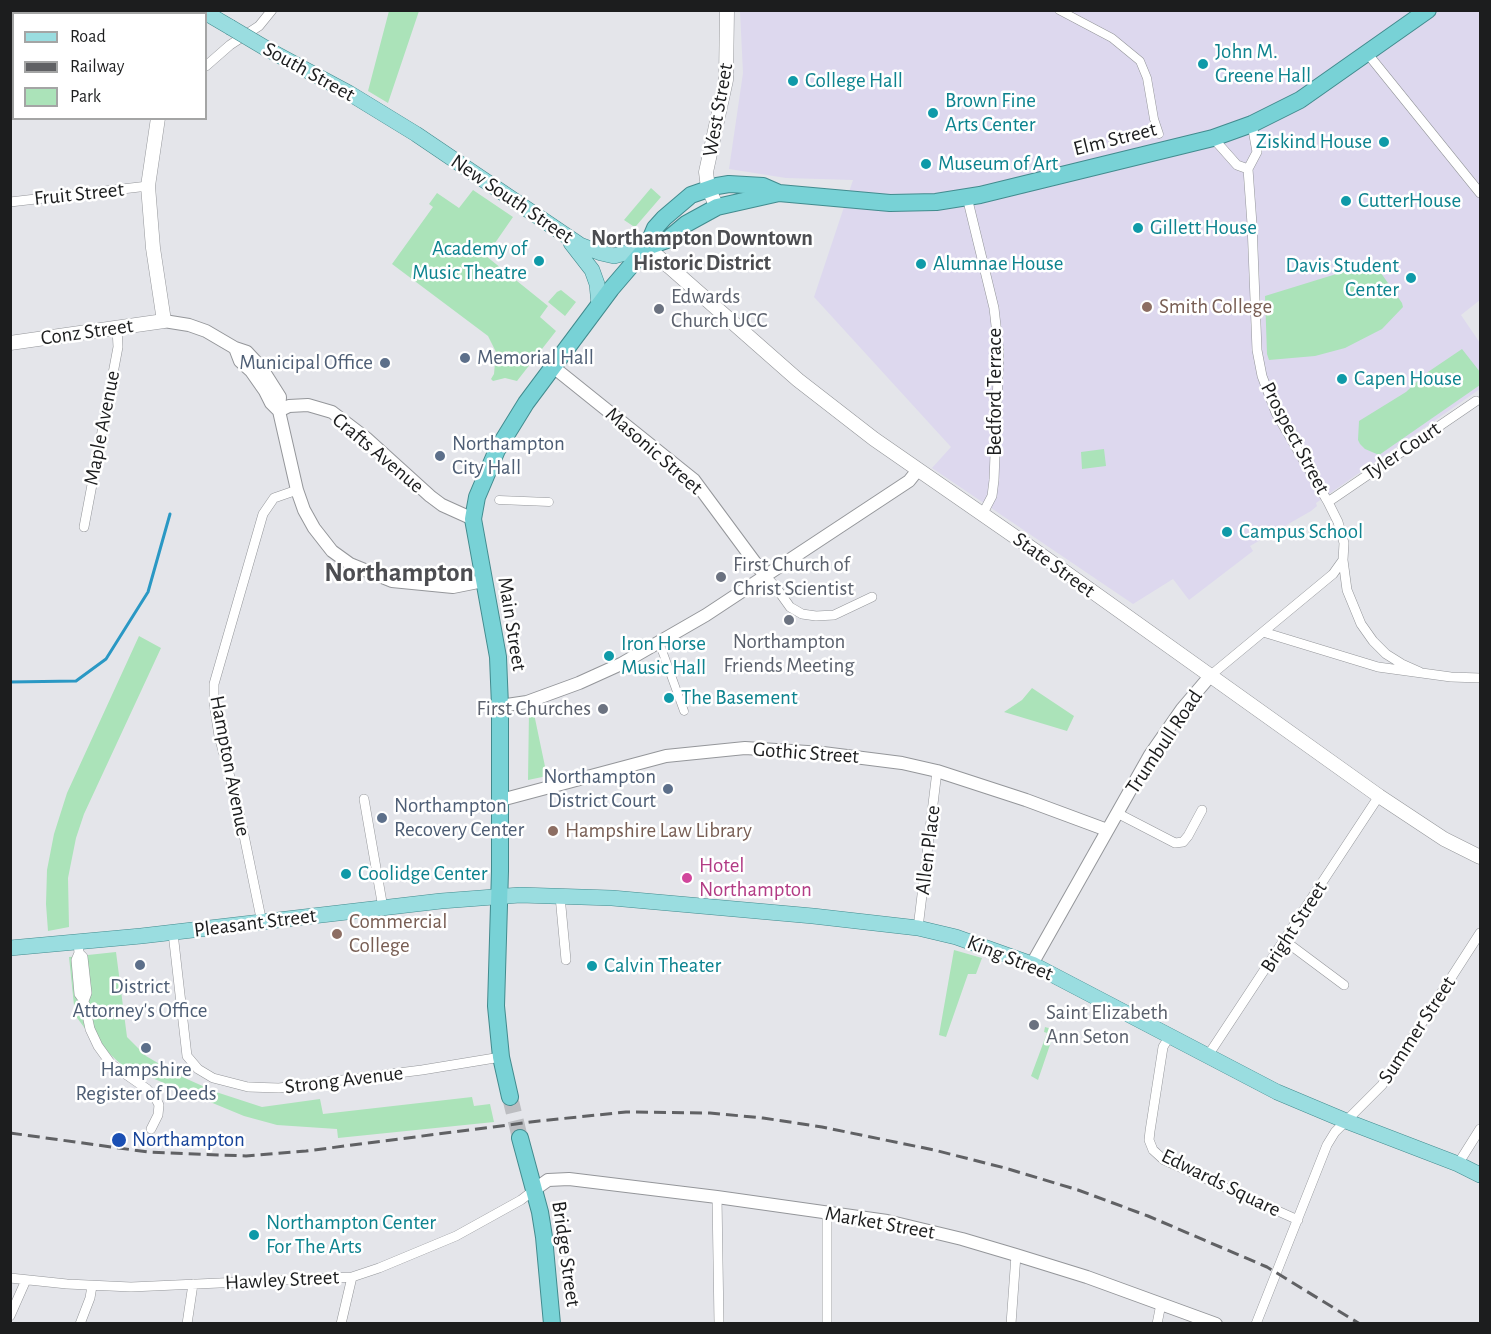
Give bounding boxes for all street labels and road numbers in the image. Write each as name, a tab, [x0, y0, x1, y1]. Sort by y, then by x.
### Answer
street label: South Street	[259, 36, 359, 108]
street label: West Street	[697, 61, 739, 159]
street label: Elm Street	[1071, 116, 1159, 162]
street label: New South Street	[446, 149, 578, 249]
street label: Fruit Street	[33, 177, 125, 211]
street label: Conz Street	[39, 313, 135, 351]
street label: Bedford Terrace	[982, 328, 1008, 456]
street label: Maple Avenue	[79, 369, 125, 487]
street label: Prospect Street	[1255, 378, 1335, 498]
street label: Masonic Street	[600, 402, 708, 500]
street label: Crafts Avenue	[327, 407, 429, 499]
street label: Tyler Court	[1359, 416, 1445, 486]
street label: State Street	[1008, 527, 1100, 603]
street label: Main Street	[492, 575, 532, 673]
street label: Trumbull Road	[1120, 685, 1208, 799]
street label: Hampton Avenue	[204, 693, 256, 839]
street label: Gothic Street	[752, 737, 860, 769]
street label: Allen Place	[910, 804, 946, 896]
street label: Bright Street	[1255, 877, 1333, 977]
street label: Pleasant Street	[192, 903, 318, 943]
street label: King Street	[963, 929, 1057, 987]
street label: Summer Street	[1373, 971, 1461, 1089]
street label: Strong Avenue	[283, 1060, 405, 1100]
street label: Edwards Square	[1157, 1143, 1285, 1223]
street label: Bridge Street	[546, 1199, 586, 1309]
street label: Market Street	[823, 1201, 937, 1245]
street label: Hawley Street	[224, 1264, 340, 1296]

